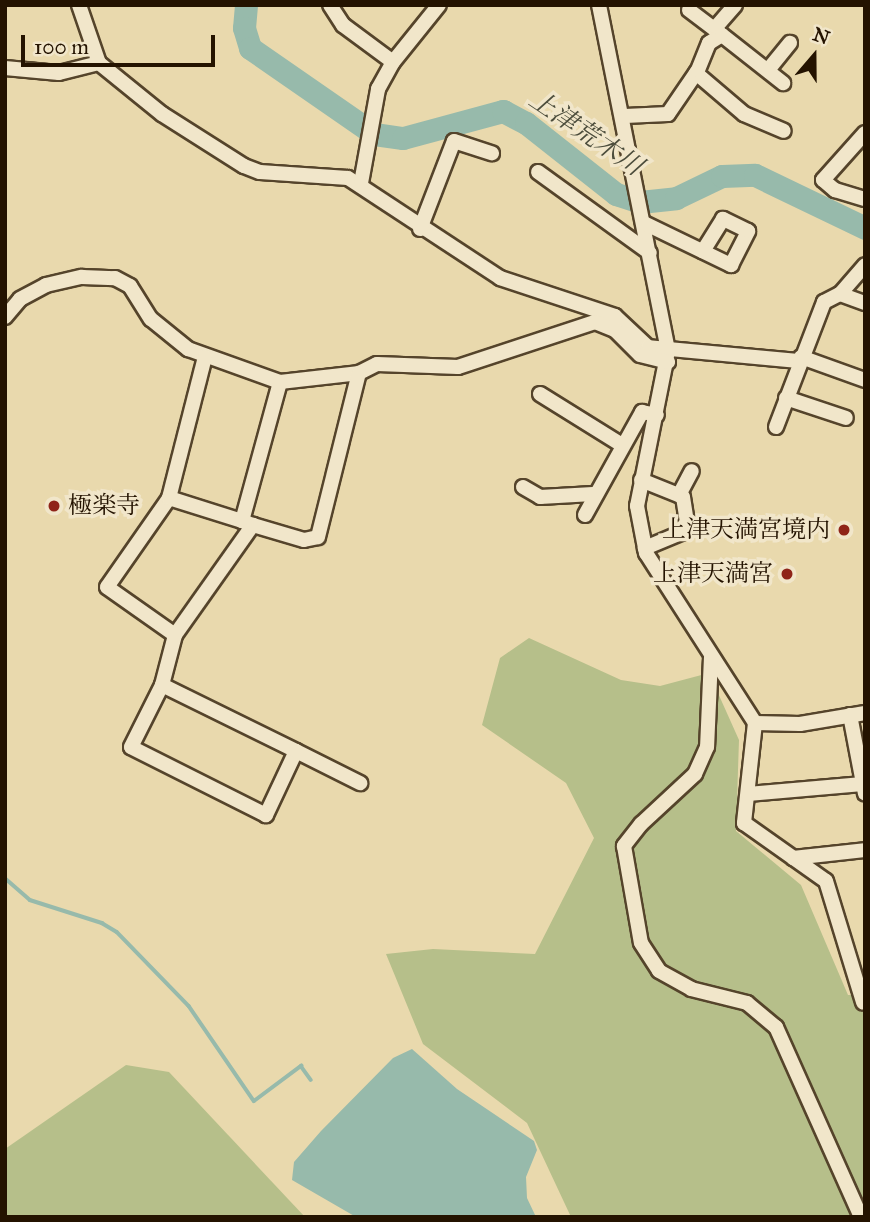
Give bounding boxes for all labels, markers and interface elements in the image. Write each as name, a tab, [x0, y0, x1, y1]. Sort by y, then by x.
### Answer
scale bar	[24, 21, 219, 65]
north arrow	[779, 21, 849, 91]
text: N	[810, 22, 833, 49]
text: 100 m	[34, 34, 89, 60]
water label: 上津荒木川	[523, 84, 649, 182]
place label: 極楽寺	[68, 492, 140, 520]
marker: 極楽寺	[46, 498, 62, 514]
place label: 上津天満宮境内	[662, 516, 830, 544]
marker: 上津天満宮境内	[836, 522, 852, 538]
place label: 上津天満宮	[653, 560, 773, 588]
marker: 上津天満宮	[779, 566, 795, 582]

